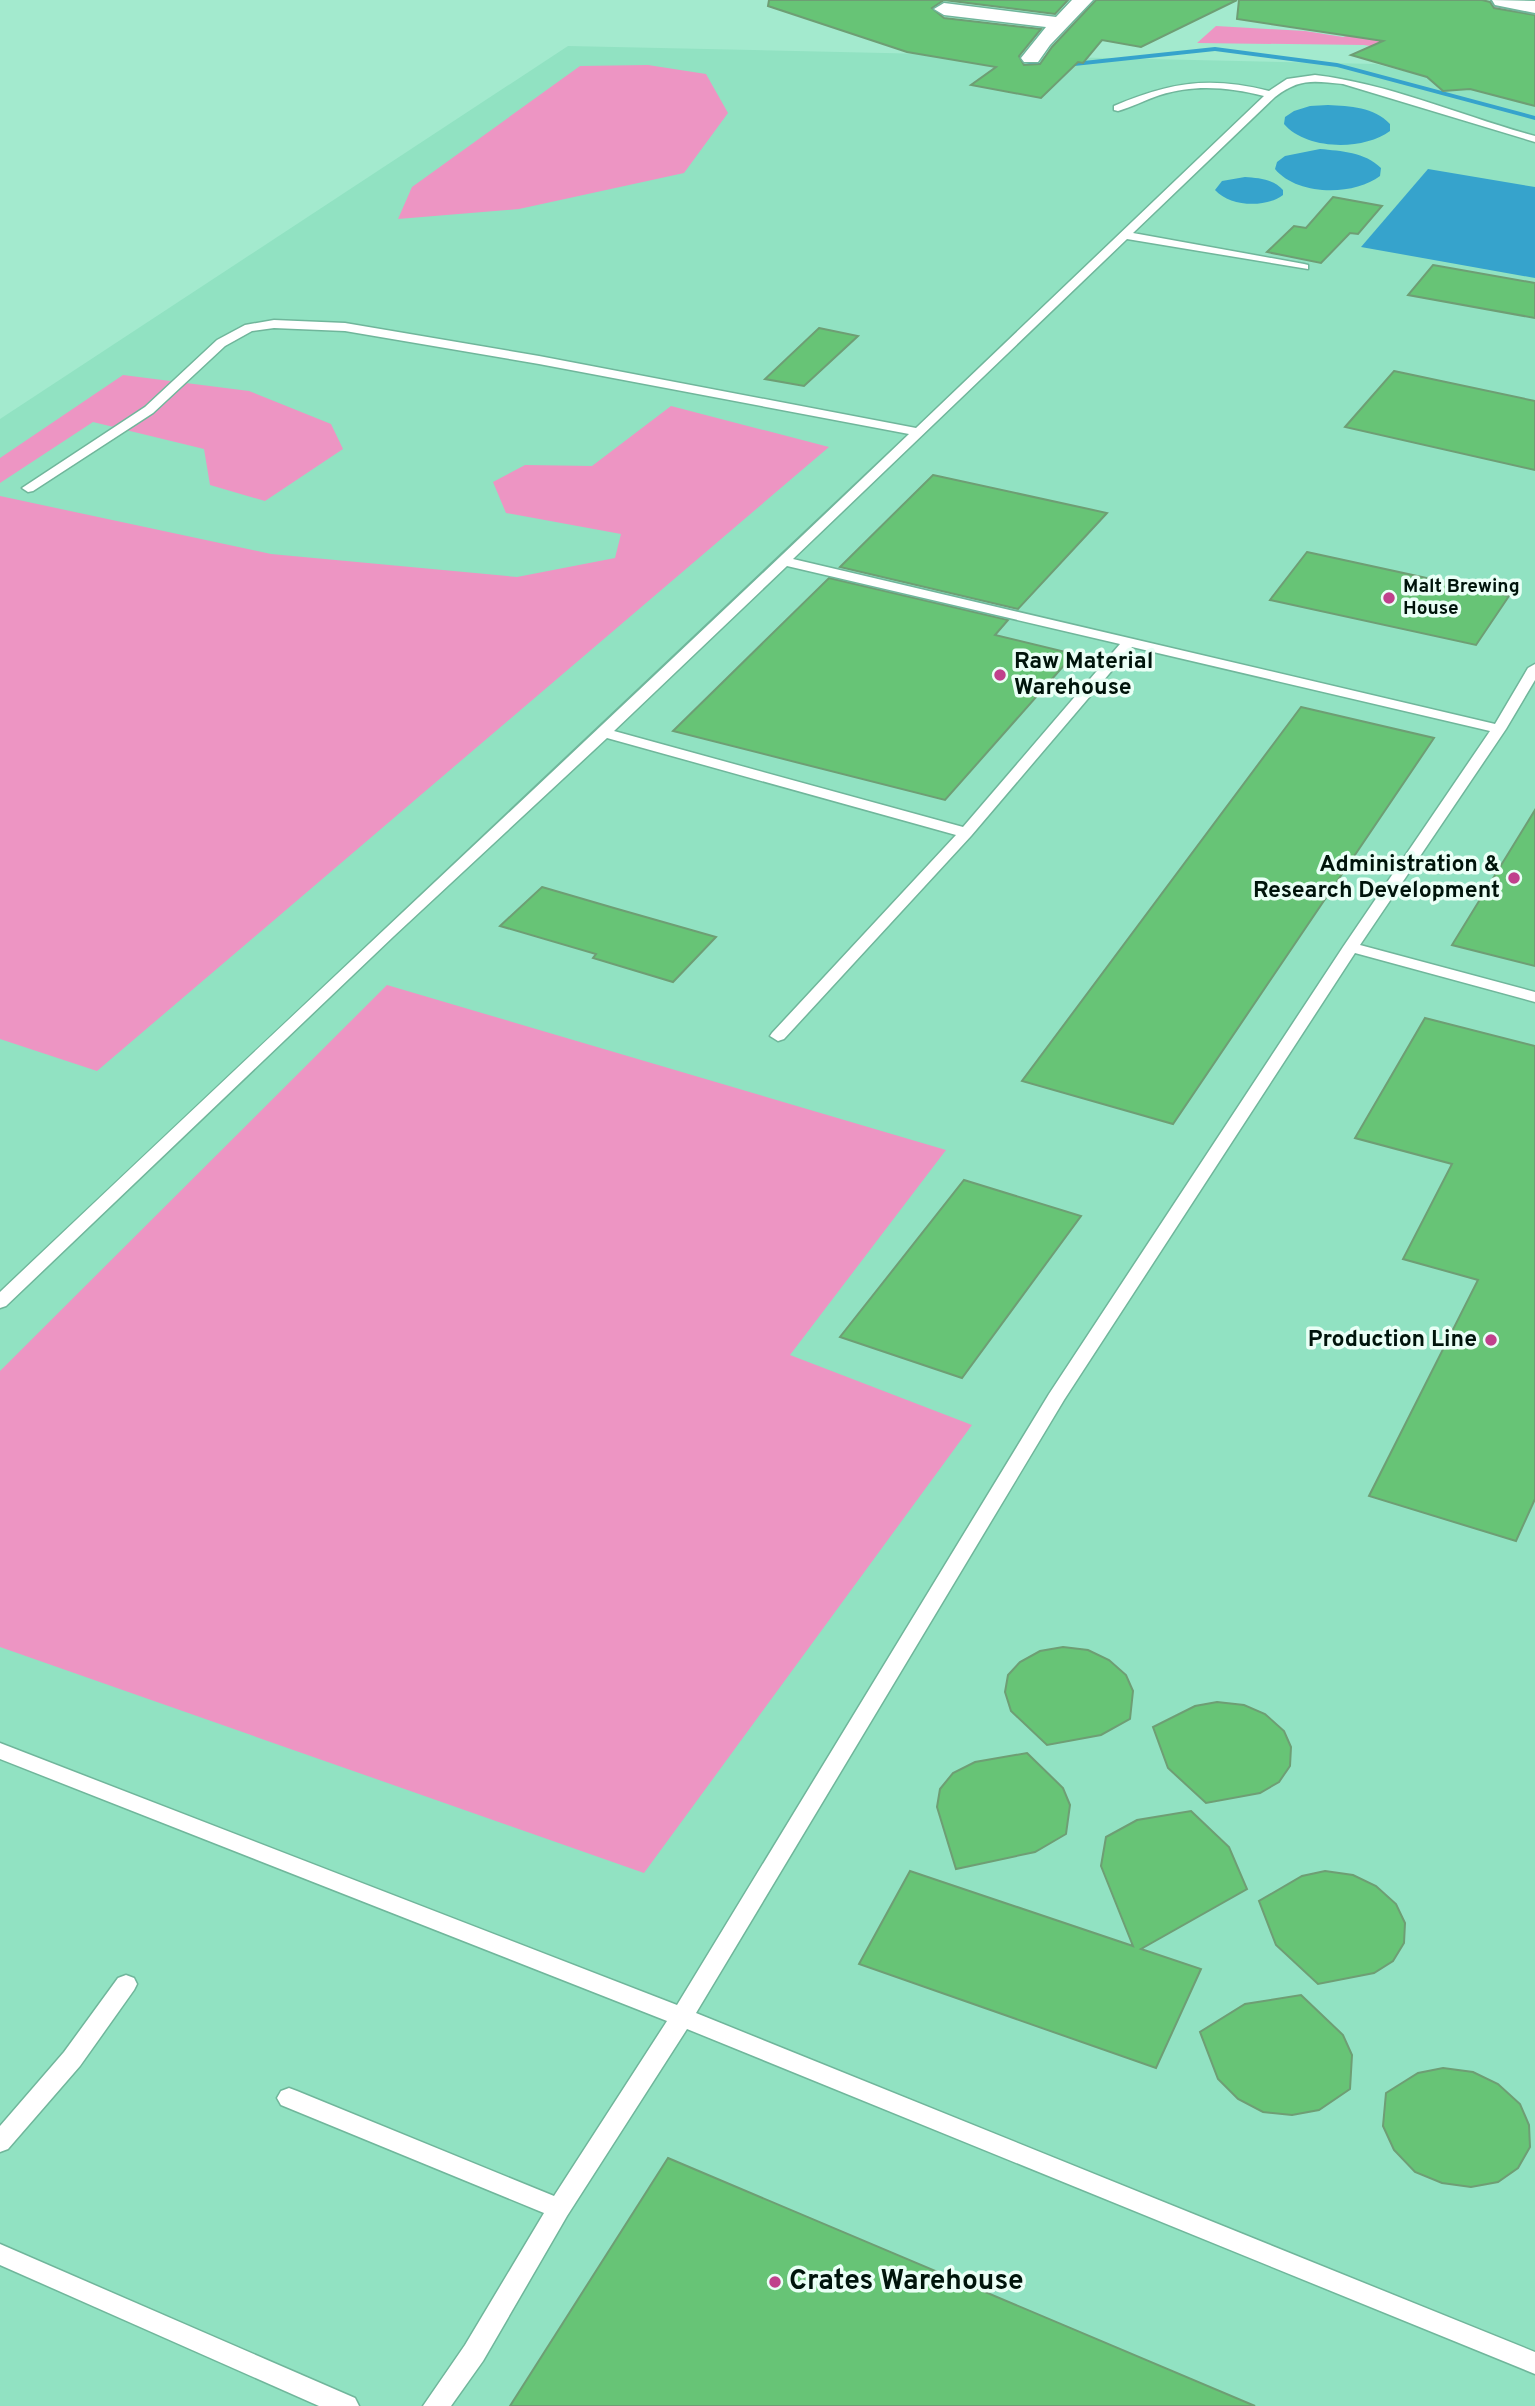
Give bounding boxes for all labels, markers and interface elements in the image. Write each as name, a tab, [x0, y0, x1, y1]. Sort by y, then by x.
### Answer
place label: Malt Brewing House	[1403, 575, 1520, 621]
marker: Malt Brewing House	[1381, 590, 1397, 606]
place label: Raw Material Warehouse	[1014, 648, 1153, 703]
marker: Raw Material Warehouse	[992, 667, 1008, 683]
place label: Administration & Research Development	[1253, 851, 1500, 906]
marker: Administration & Research Development	[1506, 870, 1522, 886]
place label: Production Line	[1308, 1326, 1477, 1355]
marker: Production Line	[1483, 1332, 1499, 1348]
place label: Crates Warehouse	[789, 2264, 1024, 2300]
marker: Crates Warehouse	[767, 2274, 783, 2290]

